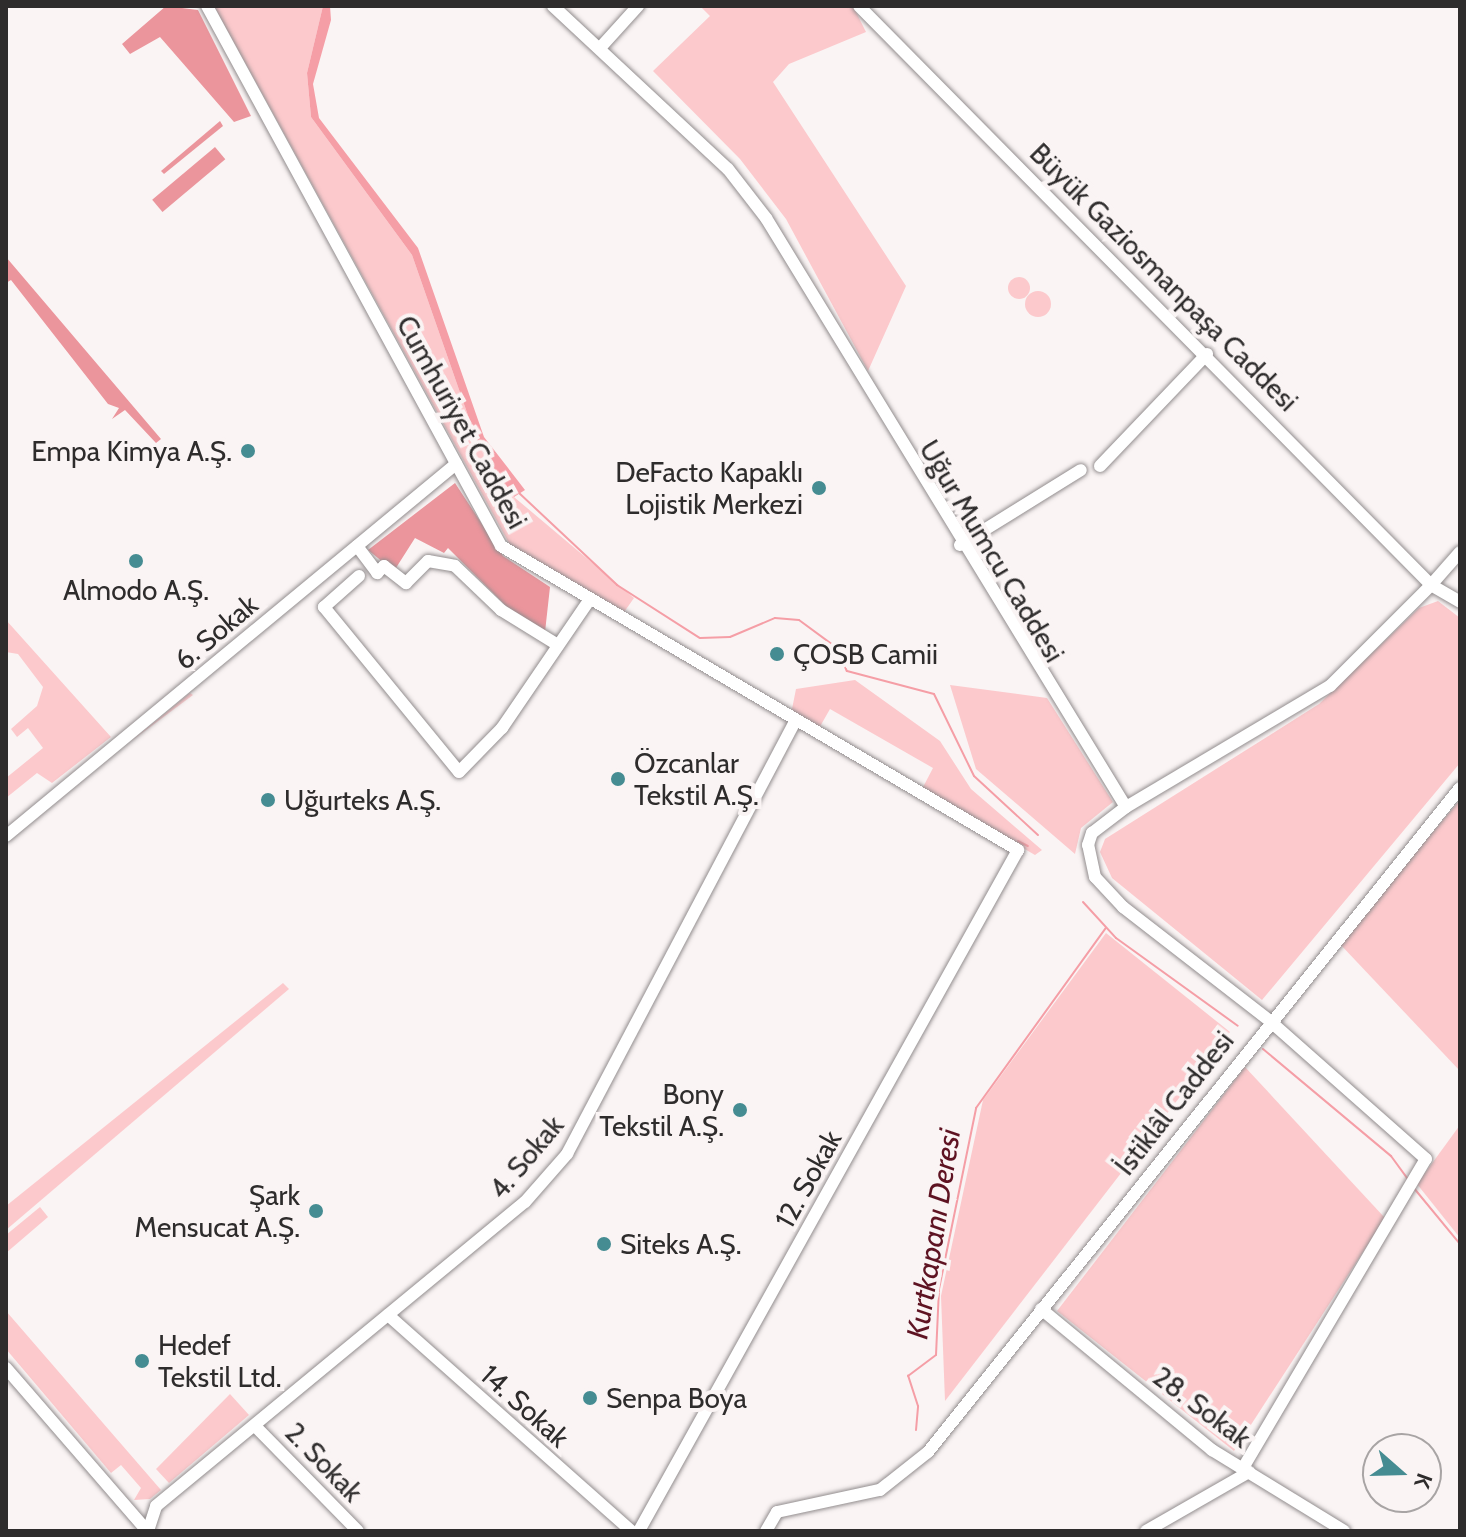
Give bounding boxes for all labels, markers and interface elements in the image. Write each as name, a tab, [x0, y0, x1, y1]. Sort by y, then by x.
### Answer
street label: Büyük Gaziosmanpaşa Caddesi	[1023, 136, 1305, 418]
street label: Cumhuriyet Caddesi	[390, 310, 534, 534]
place label: Empa Kimya A.Ş.	[31, 434, 232, 468]
street label: Uğur Mumcu Caddesi	[912, 434, 1072, 668]
marker: Empa Kimya A.Ş.	[239, 442, 257, 460]
place label: DeFacto Kapaklı Lojistik Merkezi	[615, 455, 803, 521]
marker: DeFacto Kapaklı Lojistik Merkezi	[810, 479, 828, 497]
marker: Almodo A.Ş.	[127, 552, 145, 570]
place label: Almodo A.Ş.	[63, 573, 209, 607]
street label: 6. Sokak	[168, 588, 264, 676]
place label: ÇOSB Camii	[793, 637, 938, 671]
marker: ÇOSB Camii	[768, 645, 786, 663]
place label: Özcanlar Tekstil A.Ş.	[634, 746, 759, 812]
marker: Özcanlar Tekstil A.Ş.	[609, 770, 627, 788]
place label: Uğurteks A.Ş.	[284, 783, 441, 817]
marker: Uğurteks A.Ş.	[259, 791, 277, 809]
street label: İstiklâl Caddesi	[1107, 1024, 1241, 1182]
place label: Bony Tekstil A.Ş.	[599, 1077, 724, 1143]
marker: Bony Tekstil A.Ş.	[731, 1101, 749, 1119]
street label: 4. Sokak	[482, 1109, 570, 1205]
street label: 12. Sokak	[768, 1124, 848, 1234]
water label: Kurtkapanı Deresi	[900, 1126, 968, 1342]
place label: Şark Mensucat A.Ş.	[134, 1178, 300, 1244]
marker: Şark Mensucat A.Ş.	[307, 1202, 325, 1220]
place label: Siteks A.Ş.	[620, 1227, 741, 1261]
marker: Siteks A.Ş.	[595, 1235, 613, 1253]
place label: Hedef Tekstil Ltd.	[158, 1328, 282, 1394]
marker: Hedef Tekstil Ltd.	[133, 1352, 151, 1370]
street label: 14. Sokak	[474, 1358, 576, 1454]
street label: 28. Sokak	[1146, 1359, 1258, 1455]
place label: Senpa Boya	[606, 1381, 747, 1415]
marker: Senpa Boya	[581, 1389, 599, 1407]
street label: 2. Sokak	[278, 1415, 370, 1509]
north arrow	[1362, 1433, 1442, 1513]
text: K	[1408, 1470, 1438, 1492]

